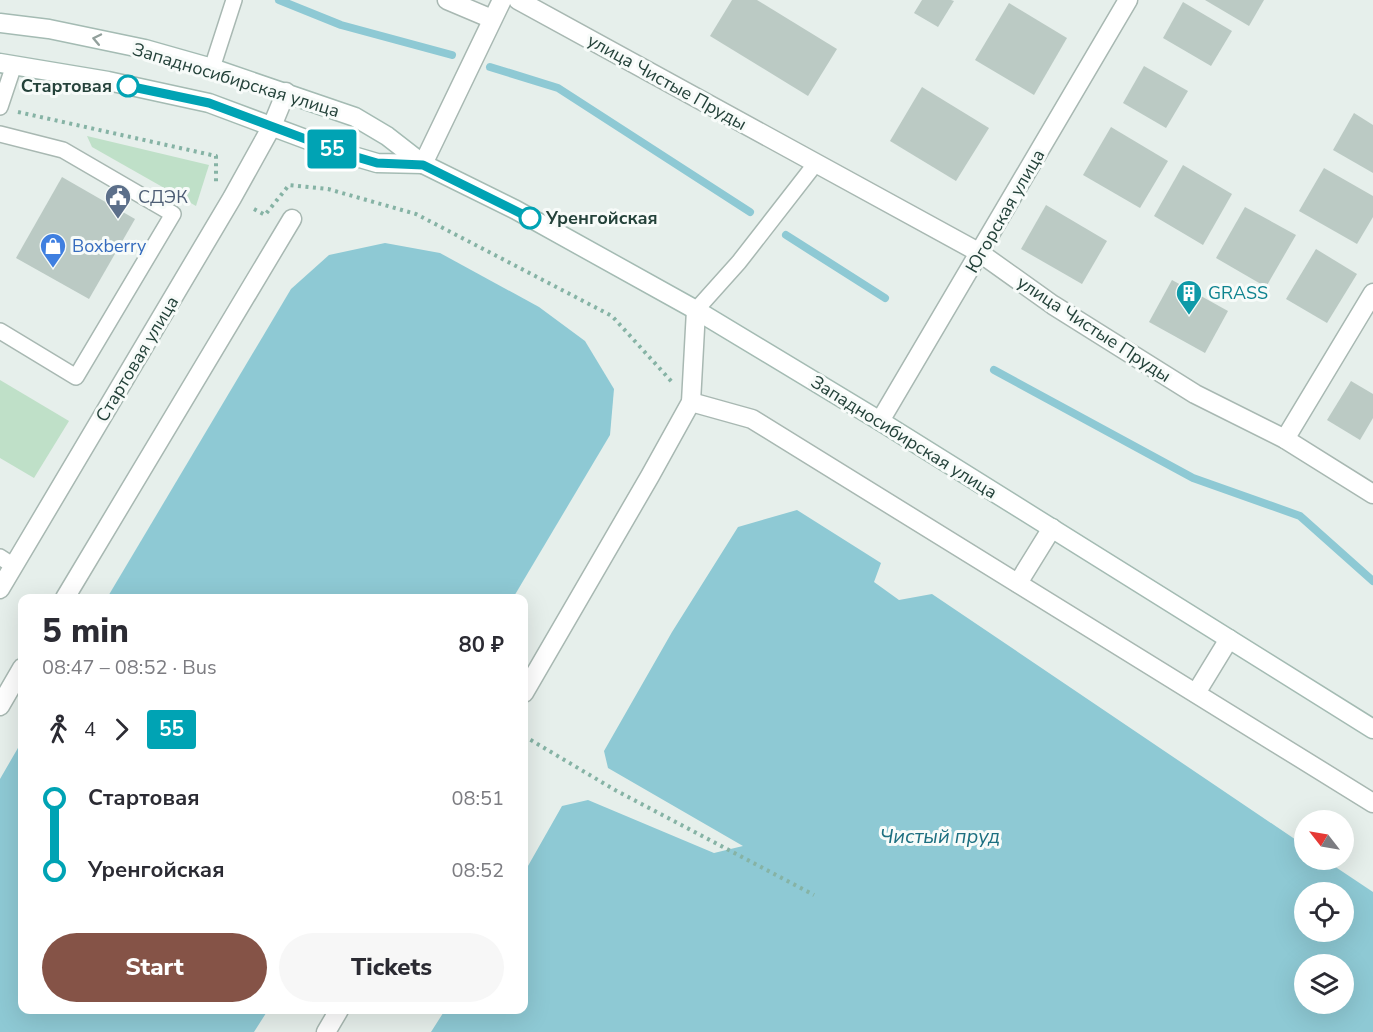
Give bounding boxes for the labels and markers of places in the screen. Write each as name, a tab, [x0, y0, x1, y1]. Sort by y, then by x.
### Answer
place label: Стартовая	[21, 74, 112, 98]
marker: Стартовая	[117, 75, 139, 97]
public building icon: СДЭК	[103, 182, 133, 220]
place label: СДЭК	[138, 185, 188, 209]
place label: Уренгойская	[545, 206, 658, 230]
marker: Уренгойская	[519, 207, 541, 229]
shop icon: Boxberry	[38, 231, 68, 269]
place label: Boxberry	[72, 234, 147, 258]
building icon: GRASS	[1174, 278, 1204, 316]
place label: GRASS	[1208, 281, 1268, 305]

